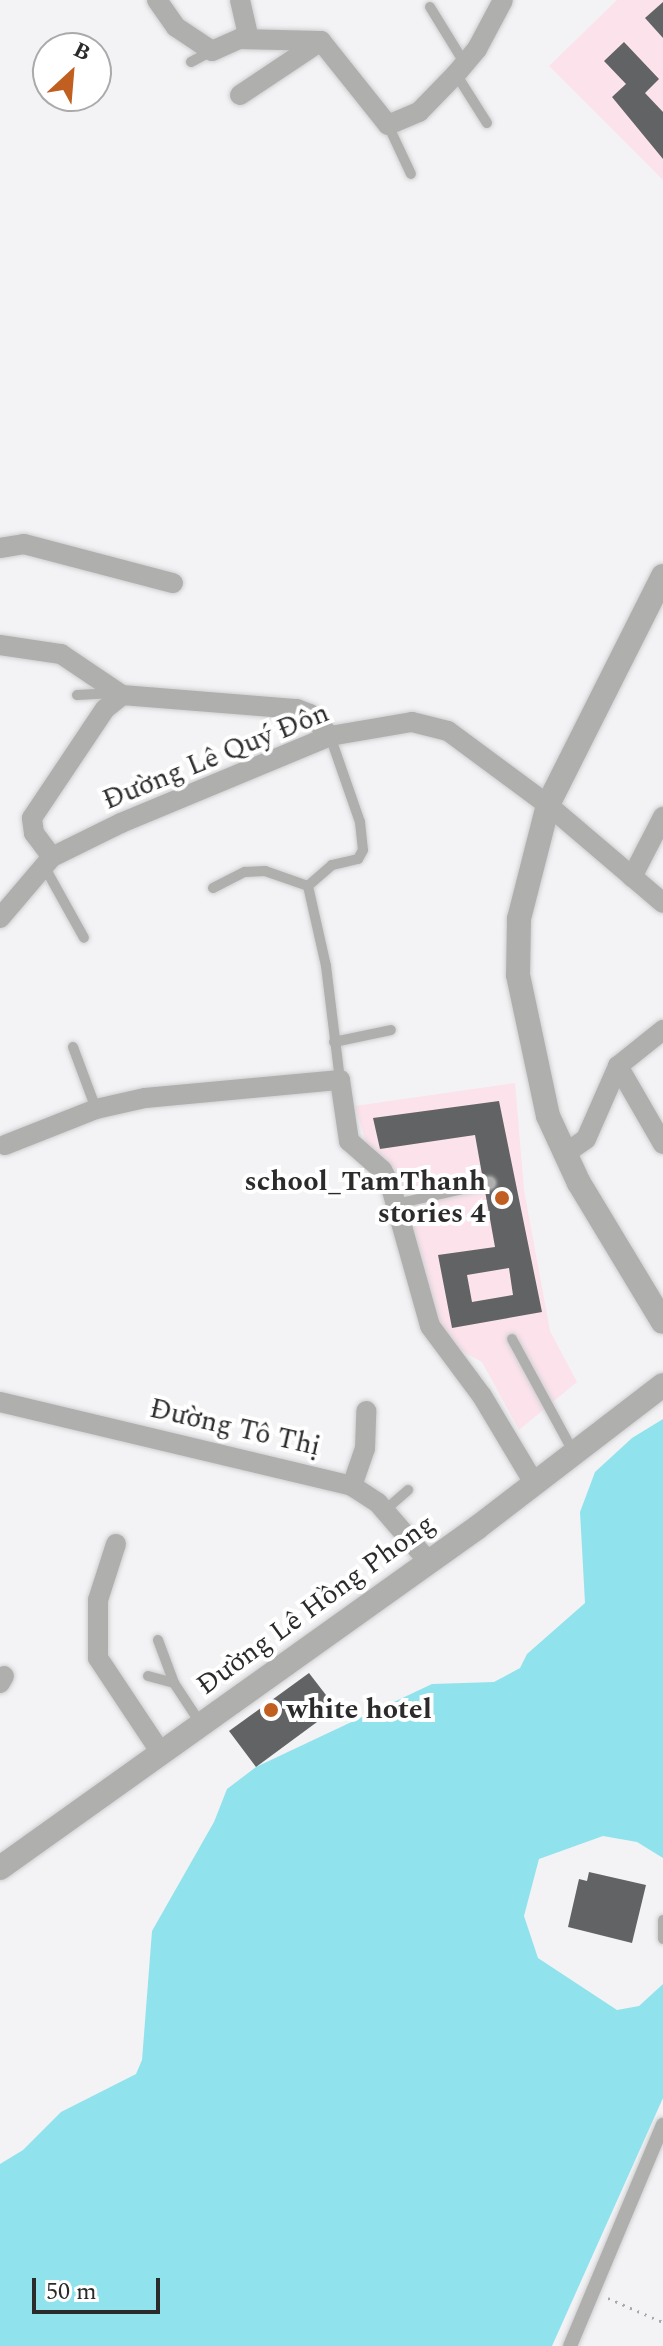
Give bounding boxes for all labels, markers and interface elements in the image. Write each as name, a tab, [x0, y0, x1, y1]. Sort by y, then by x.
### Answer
north arrow	[32, 32, 112, 112]
text: B	[68, 34, 96, 70]
street label: Đường Lê Quý Đôn	[98, 696, 334, 818]
place label: school_TamThanh stories 4	[245, 1165, 486, 1231]
marker: school_TamThanh stories 4	[493, 1189, 511, 1207]
street label: Đường Tô Thị	[146, 1392, 324, 1464]
street label: Đường Lê Hồng Phong	[190, 1507, 442, 1703]
place label: white hotel	[287, 1693, 432, 1727]
marker: white hotel	[262, 1701, 280, 1719]
scale bar	[36, 2262, 164, 2312]
text: 50 m	[46, 2274, 97, 2310]

